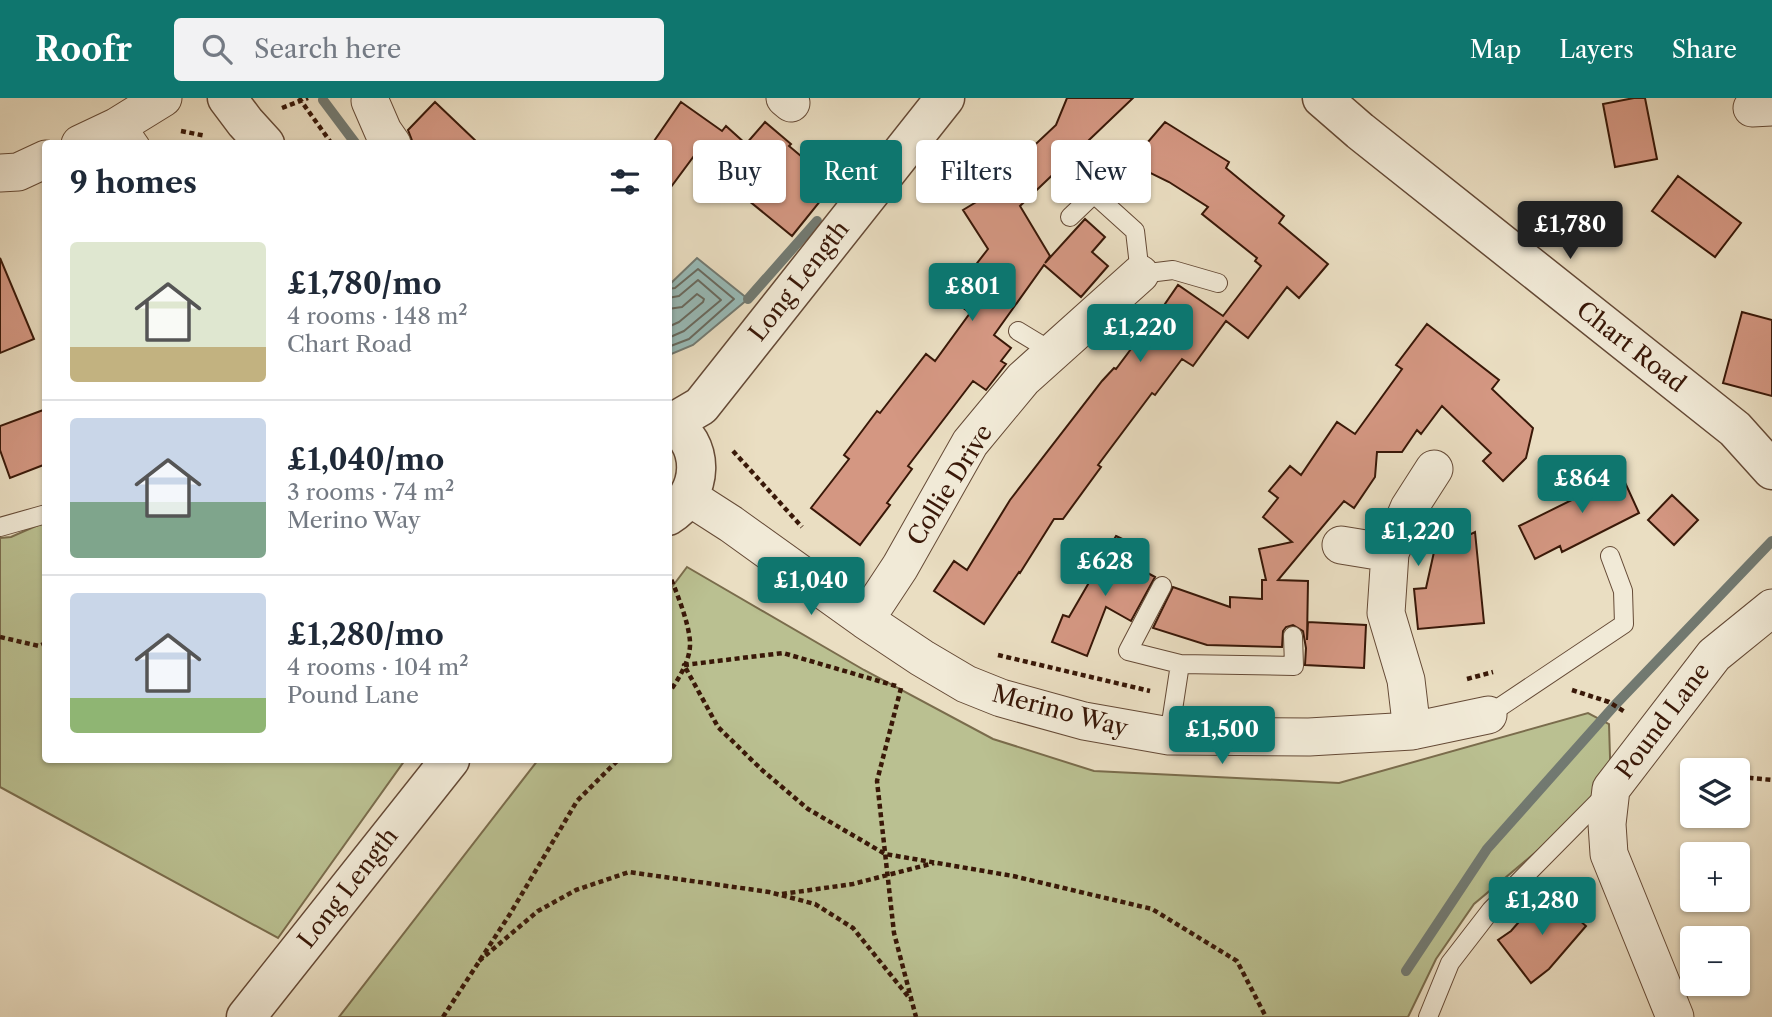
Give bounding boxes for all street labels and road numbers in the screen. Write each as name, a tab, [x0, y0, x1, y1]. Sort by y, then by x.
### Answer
street label: Long Length	[743, 215, 855, 347]
street label: Chart Road	[1571, 295, 1692, 398]
street label: Collie Drive	[901, 419, 998, 551]
street label: Pound Lane	[1610, 657, 1716, 784]
street label: Merino Way	[989, 678, 1132, 743]
street label: Long Length	[292, 822, 404, 954]

